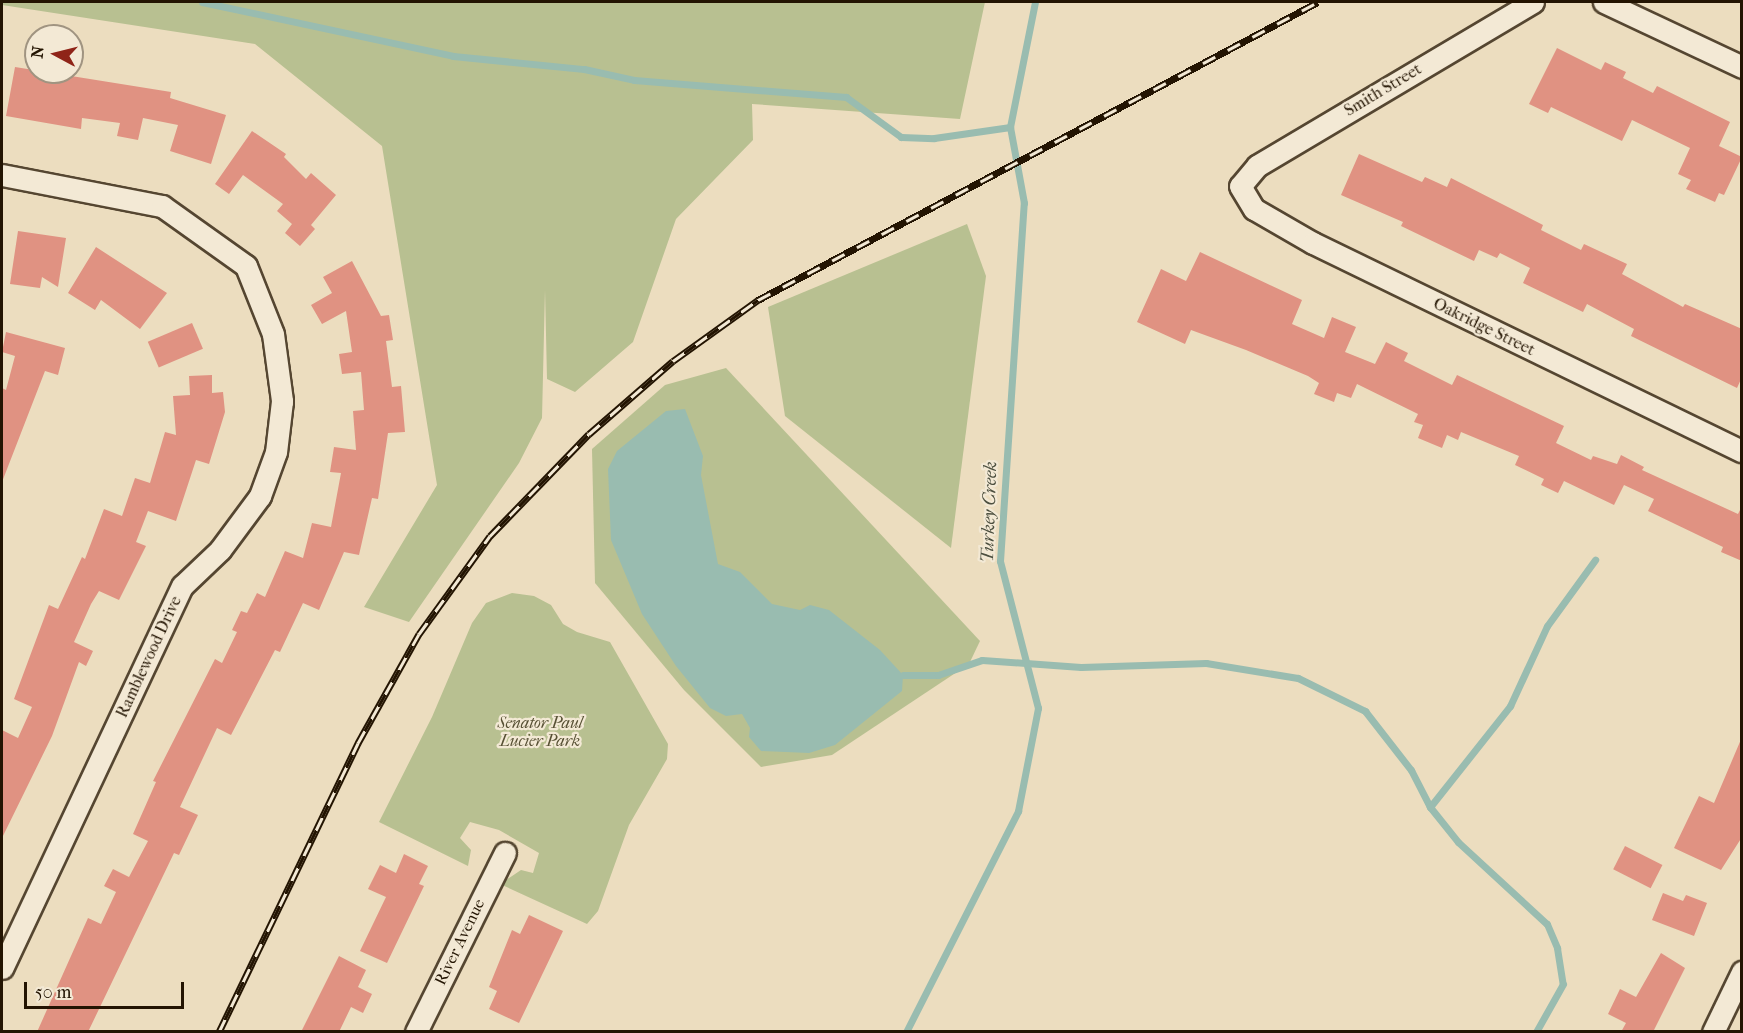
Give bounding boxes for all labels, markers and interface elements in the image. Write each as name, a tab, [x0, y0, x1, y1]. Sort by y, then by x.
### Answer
north arrow	[24, 24, 84, 84]
text: N	[27, 45, 48, 59]
street label: Smith Street	[1341, 59, 1425, 121]
street label: Oakridge Street	[1430, 294, 1538, 360]
water label: Turkey Creek	[977, 461, 1003, 563]
street label: Ramblewood Drive	[112, 593, 186, 721]
park label: Senator Paul Lucier Park	[497, 713, 583, 751]
street label: River Avenue	[431, 896, 489, 988]
scale bar	[27, 970, 188, 1008]
text: 50 m	[35, 982, 71, 1003]

